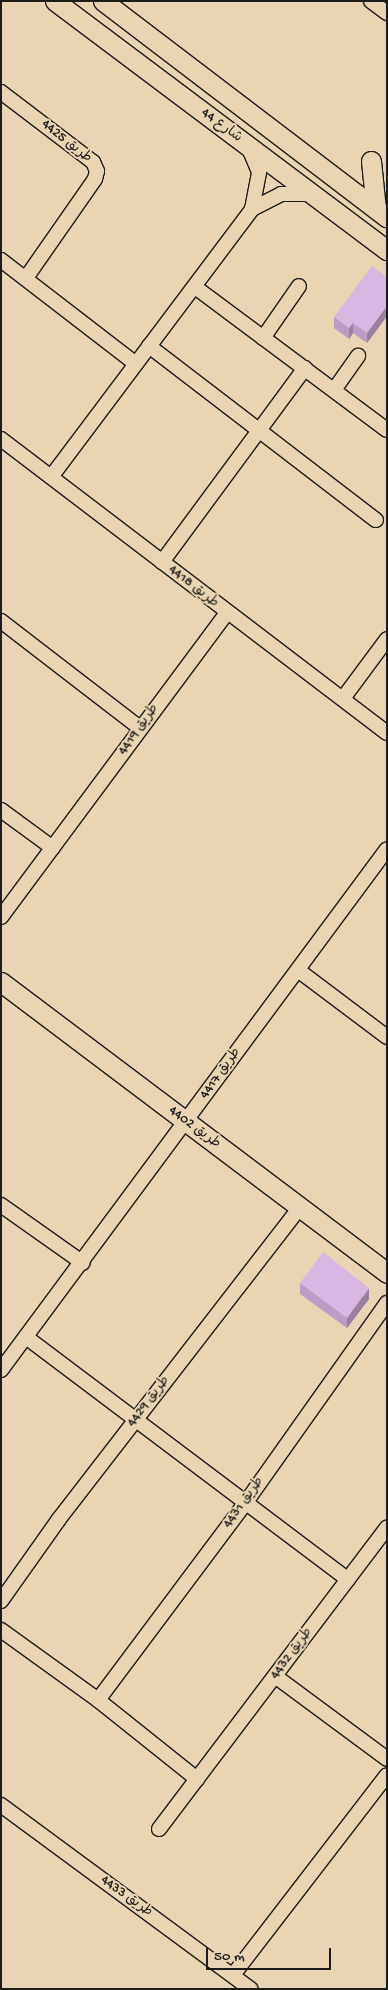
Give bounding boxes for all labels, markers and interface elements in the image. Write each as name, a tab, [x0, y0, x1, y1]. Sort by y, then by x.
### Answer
street label: شارع 44	[197, 105, 245, 147]
street label: طريق 4425	[37, 117, 95, 167]
street label: طريق 4418	[165, 562, 221, 612]
street label: طريق 4419	[115, 701, 163, 759]
street label: طريق 4417	[197, 1045, 245, 1103]
street label: طريق 4402	[165, 1103, 223, 1153]
street label: طريق 4429	[124, 1373, 174, 1431]
street label: طريق 4431	[220, 1474, 268, 1532]
street label: طريق 4432	[267, 1625, 317, 1683]
street label: طريق 4433	[97, 1872, 155, 1922]
scale bar	[208, 1938, 333, 1970]
text: 50 m	[214, 1948, 245, 1966]

